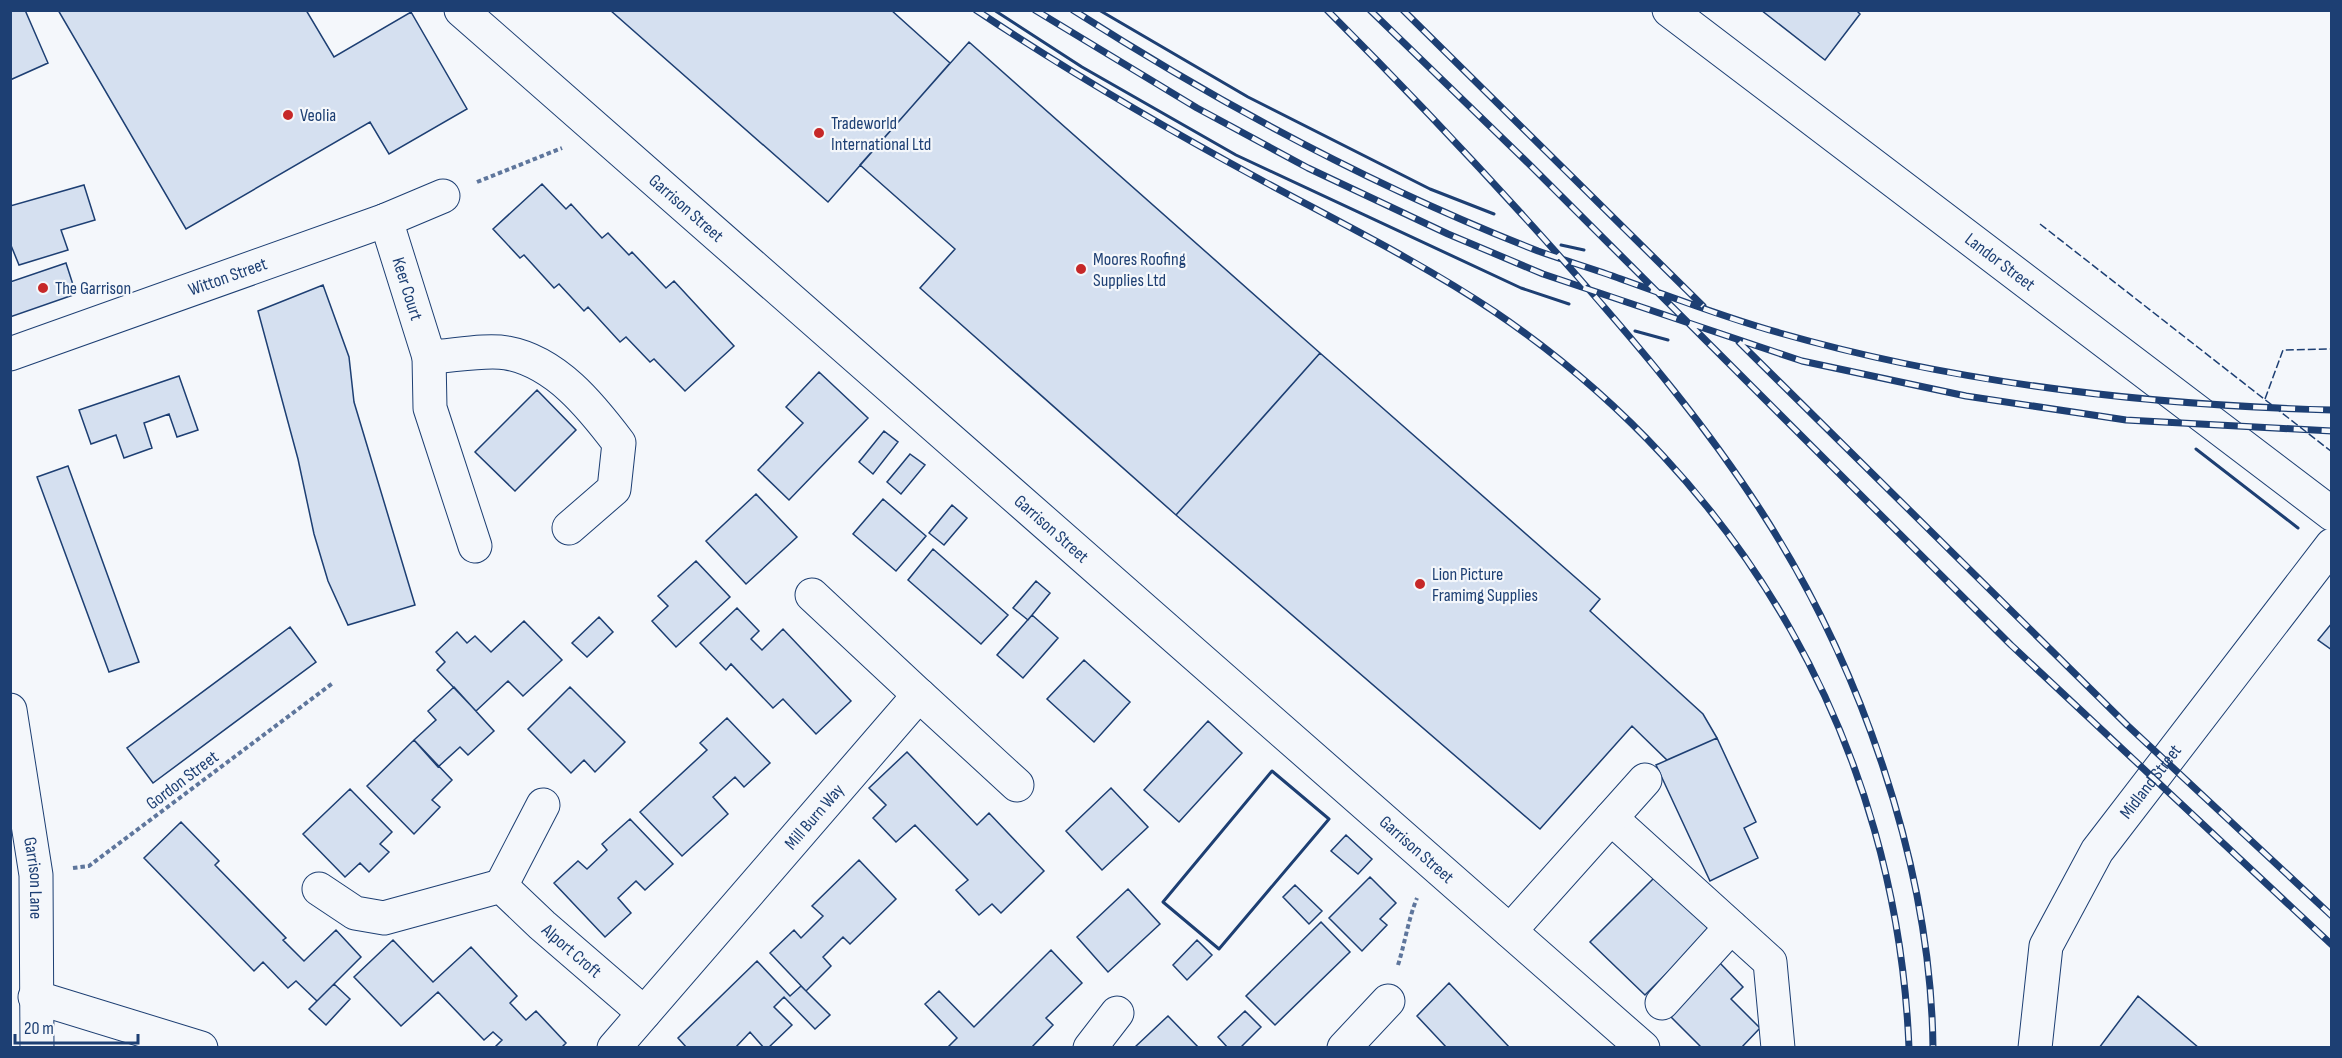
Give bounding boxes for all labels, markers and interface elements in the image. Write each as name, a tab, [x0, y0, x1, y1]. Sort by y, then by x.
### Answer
place label: Veolia	[300, 105, 336, 126]
marker: Veolia	[281, 108, 295, 122]
place label: Tradeworld International Ltd	[831, 113, 931, 155]
marker: Tradeworld International Ltd	[812, 126, 826, 140]
street label: Garrison Street	[645, 170, 728, 247]
street label: Landor Street	[1961, 229, 2039, 296]
place label: Moores Roofing Supplies Ltd	[1093, 249, 1186, 291]
street label: Witton Street	[186, 253, 270, 301]
street label: Keer Court	[387, 255, 427, 323]
marker: Moores Roofing Supplies Ltd	[1074, 262, 1088, 276]
place label: The Garrison	[55, 278, 131, 299]
marker: The Garrison	[36, 281, 50, 295]
street label: Garrison Street	[1010, 491, 1093, 568]
place label: Lion Picture Framimg Supplies	[1432, 564, 1538, 606]
marker: Lion Picture Framimg Supplies	[1413, 577, 1427, 591]
street label: Midland Street	[2116, 740, 2186, 823]
street label: Gordon Street	[142, 746, 223, 814]
street label: Mill Burn Way	[780, 780, 849, 854]
street label: Garrison Street	[1375, 811, 1458, 888]
street label: Garrison Lane	[19, 836, 46, 919]
street label: Alport Croft	[537, 919, 606, 983]
scale bar	[15, 1007, 138, 1045]
text: 20 m	[24, 1018, 54, 1039]

